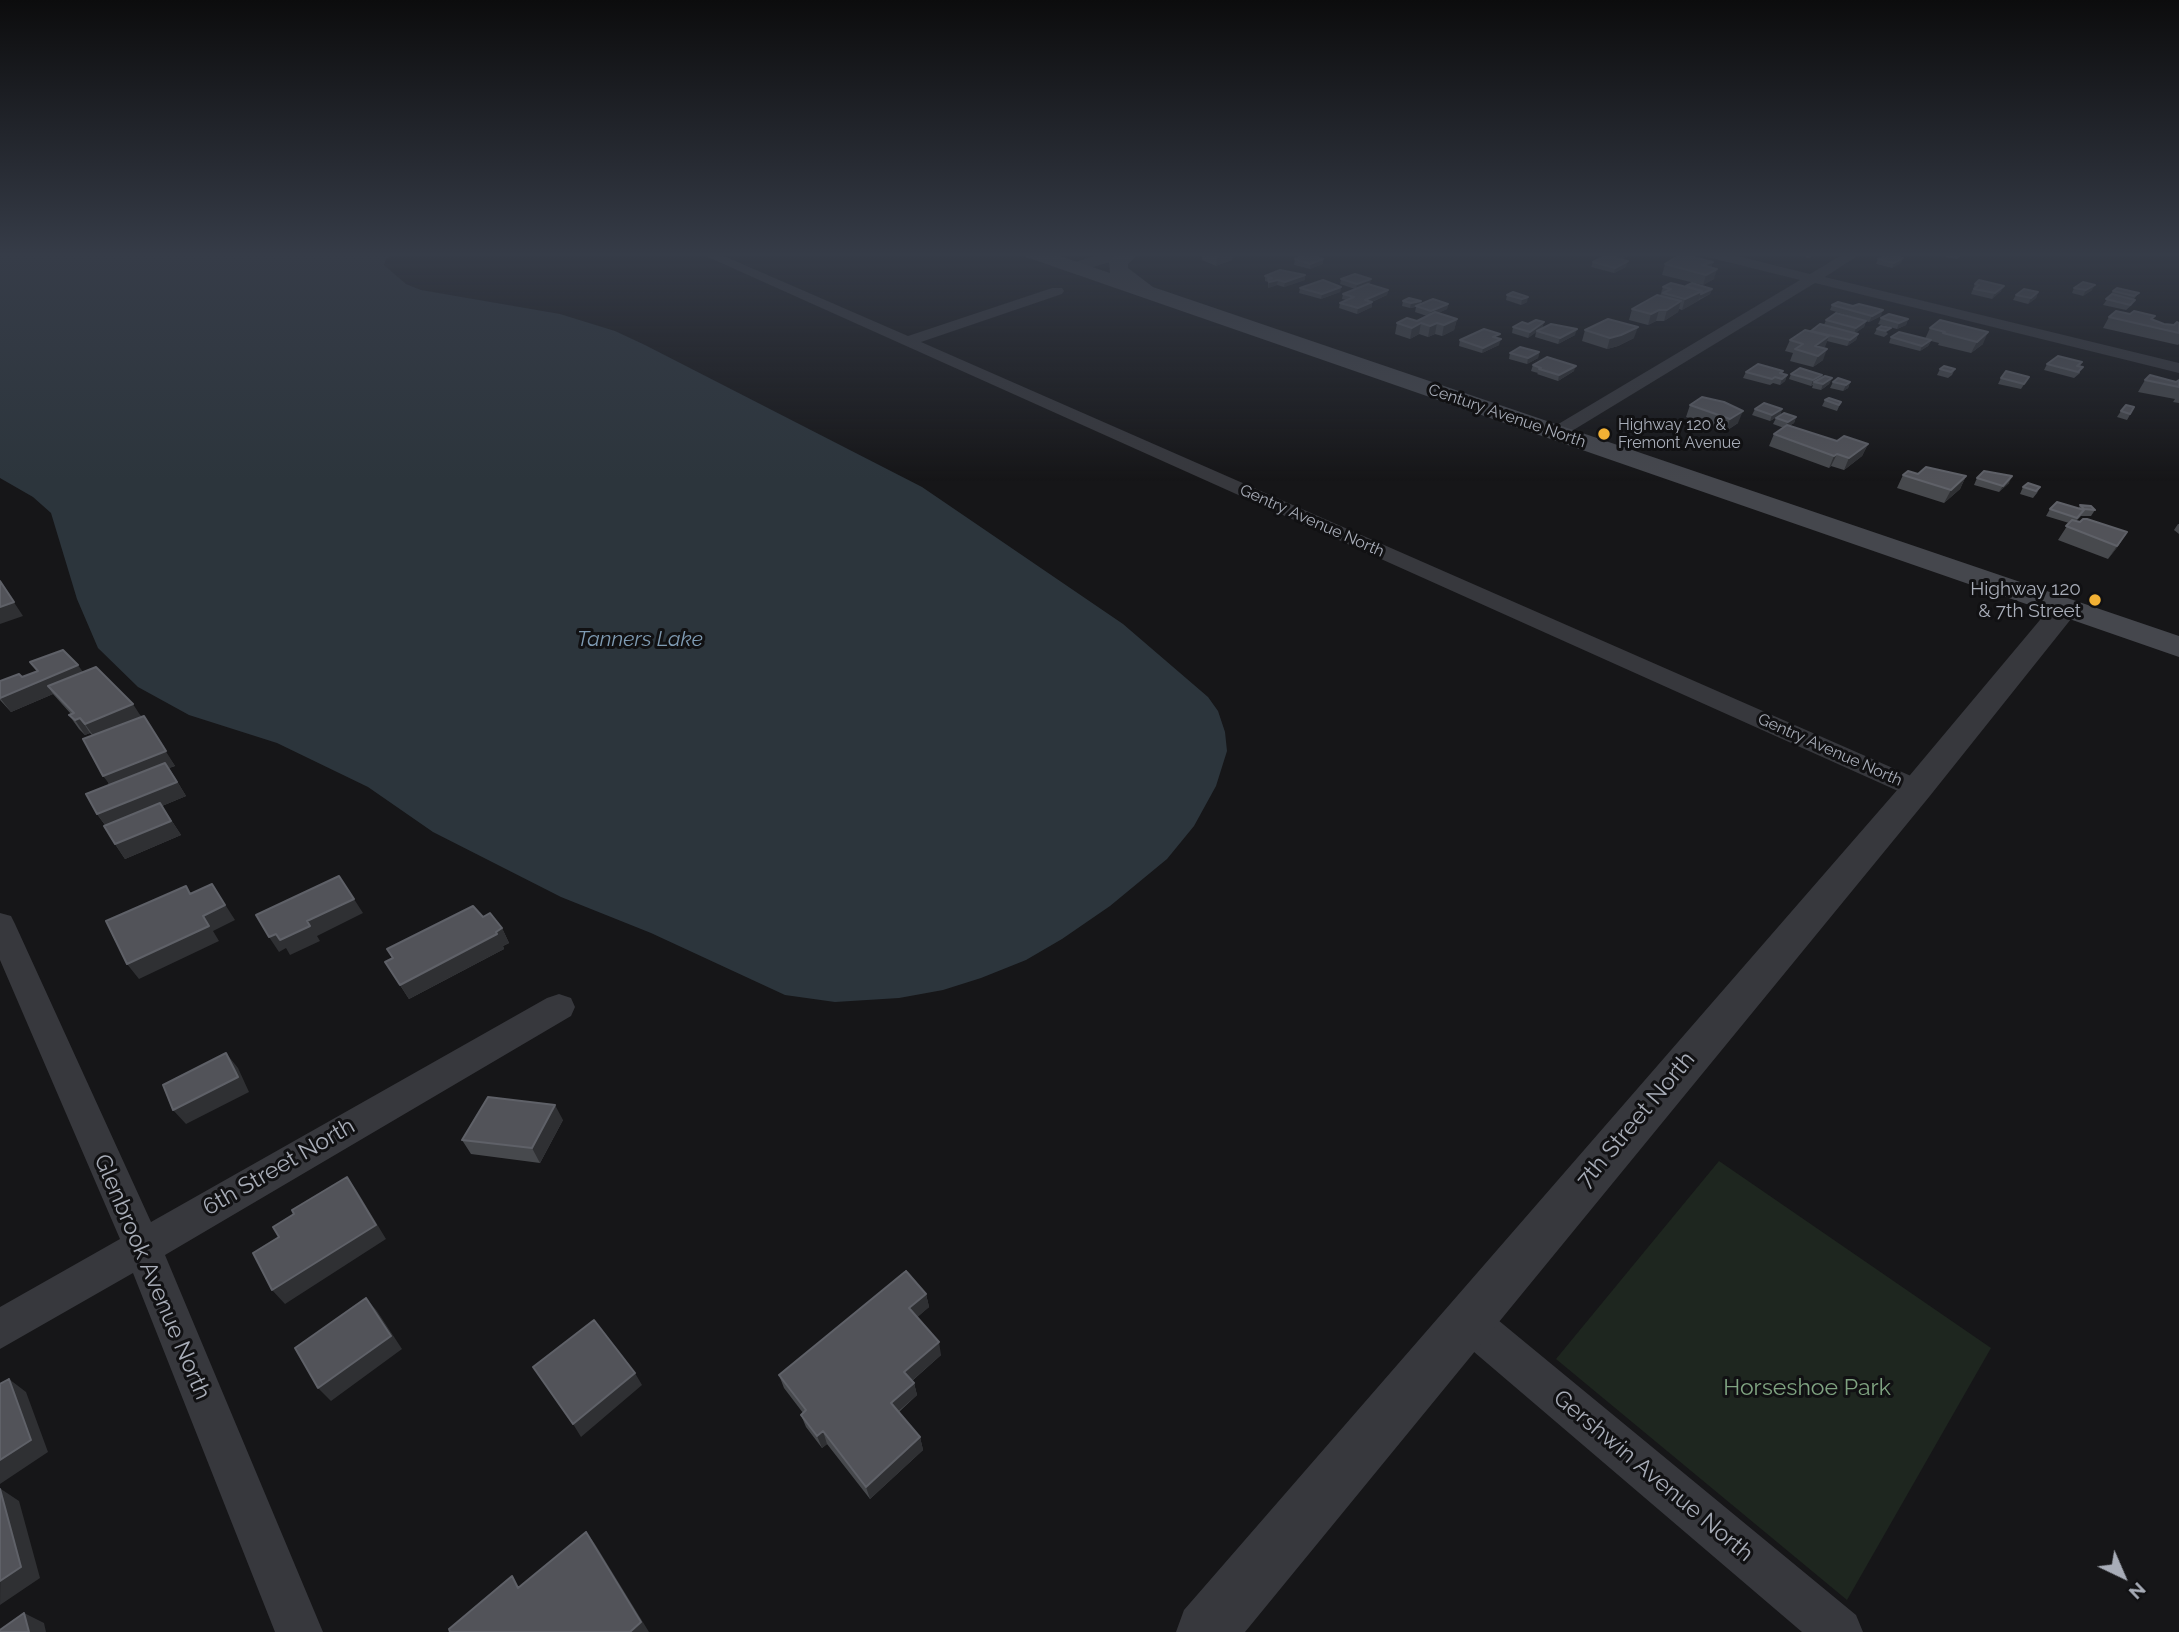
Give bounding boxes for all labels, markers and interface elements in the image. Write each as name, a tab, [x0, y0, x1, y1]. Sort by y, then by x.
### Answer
street label: Century Avenue North	[1426, 380, 1588, 452]
place label: Highway 120 & Fremont Avenue	[1618, 415, 1741, 453]
marker: Highway 120 & Fremont Avenue	[1596, 426, 1612, 442]
street label: Gentry Avenue North	[1237, 480, 1387, 562]
place label: Highway 120 & 7th Street	[1970, 578, 2081, 622]
marker: Highway 120 & 7th Street	[2087, 592, 2103, 608]
water label: Tanners Lake	[577, 627, 703, 653]
street label: Gentry Avenue North	[1755, 709, 1905, 791]
street label: 7th Street North	[1571, 1046, 1701, 1194]
street label: 6th Street North	[198, 1112, 360, 1222]
street label: Glenbrook Avenue North	[88, 1150, 216, 1404]
park label: Horseshoe Park	[1723, 1374, 1891, 1402]
street label: Gershwin Avenue North	[1548, 1384, 1758, 1568]
north arrow	[2088, 1541, 2158, 1611]
text: N	[2125, 1578, 2150, 1604]

